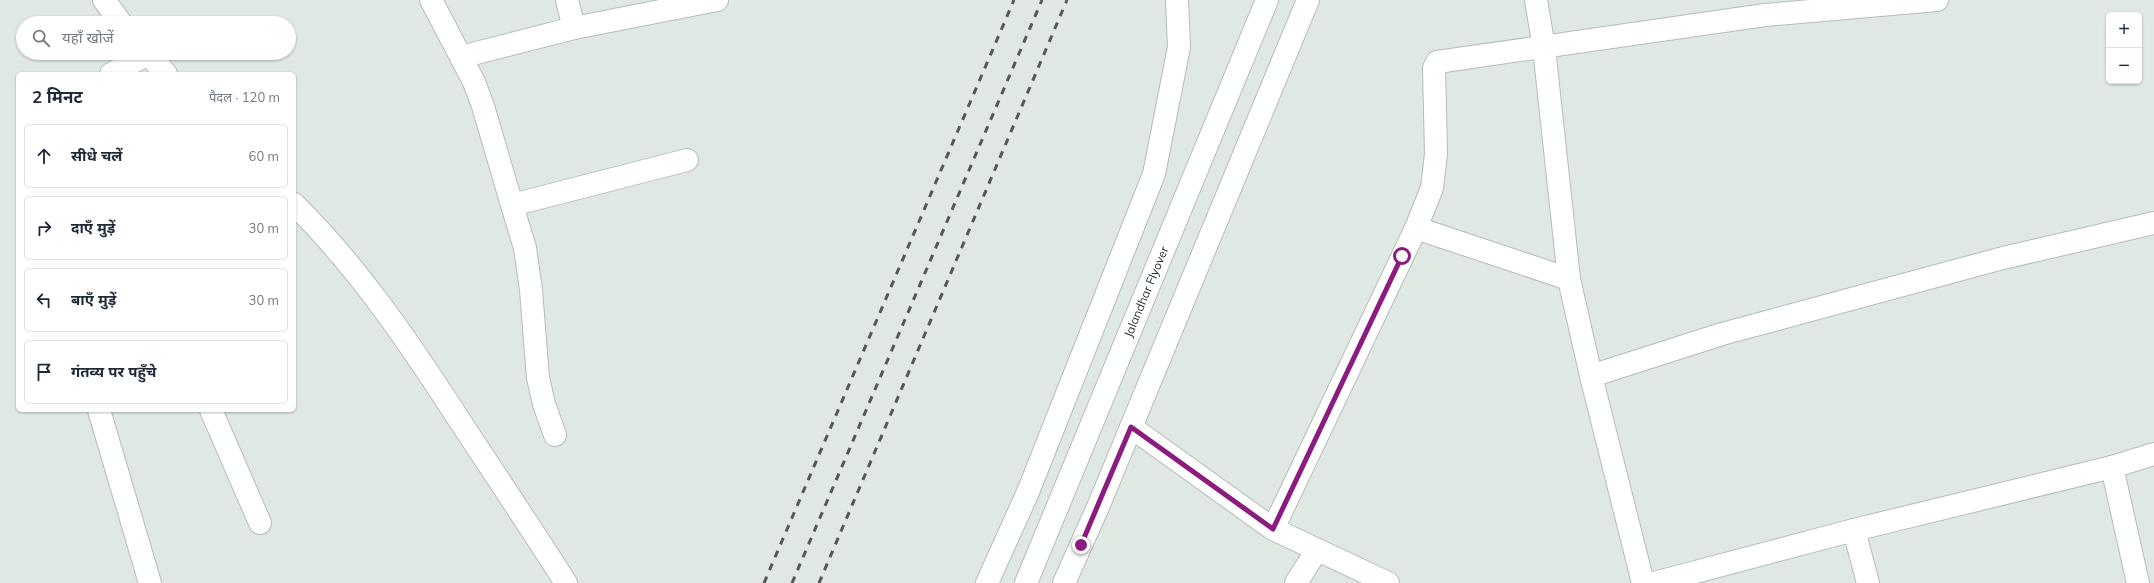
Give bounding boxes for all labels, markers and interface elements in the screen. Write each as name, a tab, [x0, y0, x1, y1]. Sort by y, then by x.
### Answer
map controls	[2106, 12, 2142, 84]
button: +	[2106, 12, 2142, 48]
search box	[16, 16, 296, 60]
icon: search	[30, 27, 52, 49]
text: यहाँ खोजें	[62, 28, 114, 47]
button: −	[2106, 48, 2142, 84]
text: 2 मिनट	[32, 86, 83, 107]
text: पैदल · 120 m	[209, 89, 280, 105]
icon: ahead	[33, 145, 55, 167]
text: सीधे चलें	[71, 146, 122, 165]
text: 60 m	[249, 148, 279, 164]
icon: right	[33, 217, 55, 239]
text: दाएँ मुड़ें	[71, 218, 115, 237]
text: 30 m	[249, 220, 279, 236]
street label: Jalandhar Flyover	[1120, 243, 1172, 339]
route start	[1393, 247, 1411, 265]
icon: left	[33, 289, 55, 311]
text: बाएँ मुड़ें	[71, 290, 116, 309]
text: 30 m	[249, 292, 279, 308]
icon: arrive	[33, 361, 55, 383]
text: गंतव्य पर पहुँचे	[71, 362, 156, 381]
route end	[1072, 536, 1090, 554]

